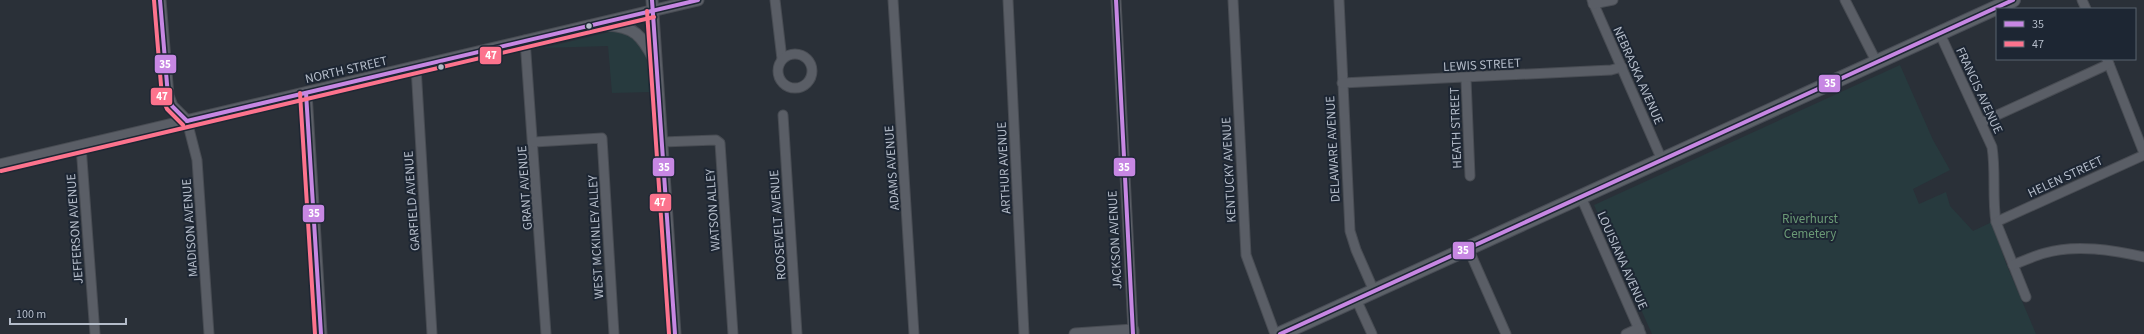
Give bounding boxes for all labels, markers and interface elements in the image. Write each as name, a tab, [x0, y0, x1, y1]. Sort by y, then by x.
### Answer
legend	[1996, 8, 2136, 60]
text: 35	[2032, 16, 2044, 33]
unlabelled marker	[584, 21, 594, 31]
street label: NEBRASKA AVENUE	[1608, 24, 1668, 127]
text: 47	[2032, 36, 2044, 53]
street label: FRANCIS AVENUE	[1951, 44, 2007, 137]
line badge: 47	[479, 46, 502, 65]
text: 47	[485, 48, 497, 63]
street label: NORTH STREET	[303, 52, 389, 88]
line badge: 35	[154, 54, 177, 74]
street label: LEWIS STREET	[1443, 54, 1522, 76]
text: 35	[159, 57, 171, 72]
unlabelled marker	[436, 62, 446, 72]
line badge: 35	[1818, 74, 1841, 93]
text: 35	[1824, 76, 1836, 91]
line badge: 47	[150, 87, 173, 106]
street label: HEATH STREET	[1446, 87, 1466, 169]
text: 47	[156, 89, 168, 104]
street label: DELAWARE AVENUE	[1321, 95, 1345, 203]
street label: KENTUCKY AVENUE	[1217, 117, 1241, 223]
street label: ARTHUR AVENUE	[993, 121, 1015, 214]
street label: ADAMS AVENUE	[880, 125, 904, 211]
street label: GRANT AVENUE	[513, 145, 537, 231]
street label: GARFIELD AVENUE	[400, 150, 424, 251]
street label: HELEN STREET	[2025, 152, 2106, 202]
line badge: 35	[652, 157, 675, 177]
line badge: 35	[1113, 157, 1136, 177]
text: 35	[658, 160, 670, 175]
text: 35	[1118, 160, 1130, 175]
street label: WATSON ALLEY	[701, 167, 725, 252]
street label: ROOSEVELT AVENUE	[765, 169, 791, 281]
street label: JEFFERSON AVENUE	[62, 173, 88, 285]
street label: WEST MCKINLEY ALLEY	[584, 174, 608, 299]
street label: MADISON AVENUE	[178, 178, 202, 278]
street label: JACKSON AVENUE	[1103, 190, 1127, 290]
line badge: 47	[649, 193, 672, 212]
text: 47	[654, 195, 666, 210]
line badge: 35	[302, 204, 325, 223]
text: 35	[308, 206, 320, 221]
street label: LOUISIANA AVENUE	[1592, 208, 1652, 313]
park label: Riverhurst Cemetery	[1782, 210, 1838, 243]
line badge: 35	[1452, 241, 1475, 260]
text: 35	[1457, 243, 1469, 258]
scale bar	[10, 300, 126, 326]
text: 100 m	[16, 306, 46, 323]

